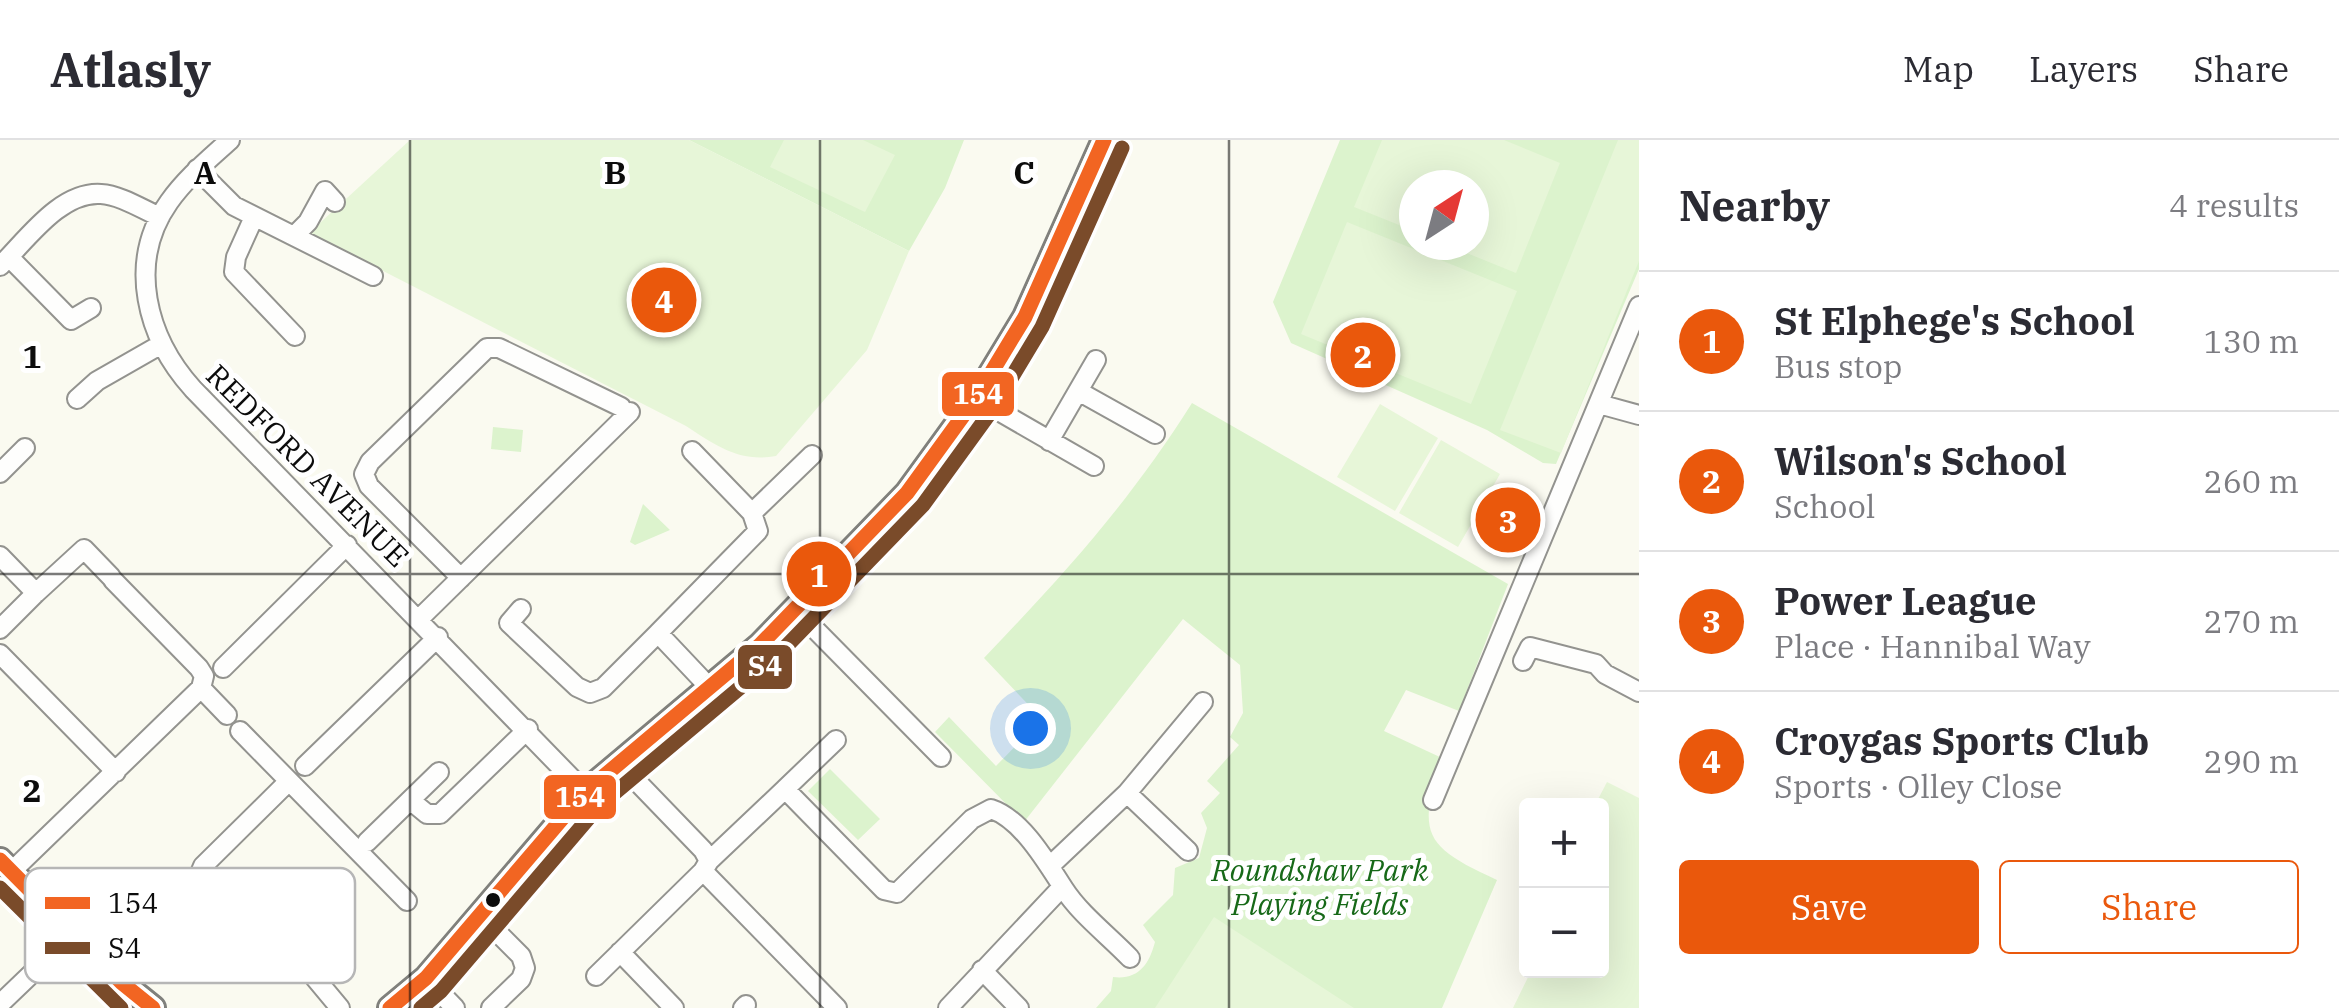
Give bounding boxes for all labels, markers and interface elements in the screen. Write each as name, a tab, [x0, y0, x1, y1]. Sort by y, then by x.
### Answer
text: Atlasly	[50, 38, 211, 100]
text: Map	[1903, 46, 1974, 92]
text: Layers	[2029, 46, 2138, 92]
text: Share	[2193, 46, 2289, 92]
text: A	[194, 151, 216, 193]
text: B	[604, 151, 626, 193]
text: C	[1013, 151, 1035, 193]
north arrow	[1399, 170, 1489, 260]
text: Nearby	[1679, 178, 1830, 233]
text: 4 results	[2169, 184, 2299, 226]
pin: 4	[632, 262, 696, 338]
text: St Elphege's School	[1774, 296, 2135, 345]
pin: 2	[1330, 318, 1396, 392]
text: 1	[1702, 320, 1721, 362]
text: 130 m	[2203, 320, 2299, 362]
text: 1	[22, 335, 42, 377]
text: Bus stop	[1774, 345, 1902, 387]
street label: REDFORD AVENUE	[198, 355, 418, 575]
line badge: 154	[940, 370, 1016, 418]
text: 154	[953, 375, 1003, 412]
text: Wilson's School	[1774, 436, 2067, 485]
text: 2	[1702, 460, 1721, 502]
text: 260 m	[2203, 460, 2299, 502]
pin: 3	[1476, 482, 1540, 558]
text: School	[1774, 485, 1875, 527]
pin: 1	[786, 536, 852, 612]
text: Power League	[1774, 576, 2037, 625]
text: 3	[1702, 600, 1721, 642]
text: 270 m	[2203, 600, 2299, 642]
text: Place · Hannibal Way	[1774, 625, 2091, 667]
line badge: S4	[736, 643, 794, 691]
text: S4	[748, 647, 782, 684]
your location	[1005, 703, 1056, 754]
text: Croygas Sports Club	[1774, 716, 2149, 765]
text: 4	[1702, 740, 1721, 782]
text: 290 m	[2203, 740, 2299, 782]
text: Sports · Olley Close	[1774, 765, 2062, 807]
text: 2	[22, 769, 42, 811]
line badge: 154	[542, 773, 618, 821]
text: 154	[555, 778, 605, 815]
map controls	[1519, 798, 1609, 978]
button: +	[1519, 798, 1609, 888]
park label: Roundshaw Park Playing Fields	[1211, 850, 1428, 923]
button: Save	[1679, 860, 1979, 954]
button: Share	[1999, 860, 2299, 954]
legend	[25, 868, 355, 983]
text: 154	[108, 884, 158, 921]
button: −	[1519, 888, 1609, 978]
unlabelled marker	[483, 890, 503, 910]
text: S4	[108, 929, 141, 966]

